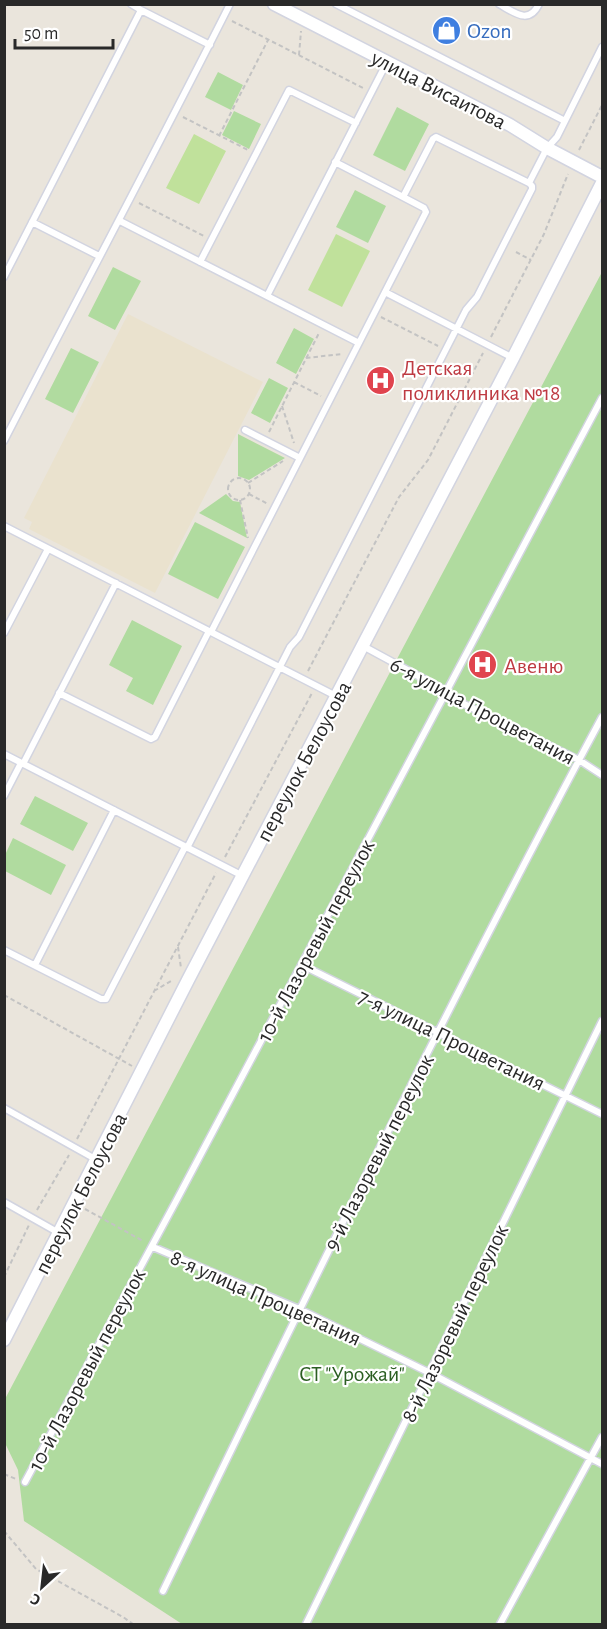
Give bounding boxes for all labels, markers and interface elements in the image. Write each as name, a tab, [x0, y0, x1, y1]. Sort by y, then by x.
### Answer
scale bar	[15, 12, 112, 50]
shop icon: Ozon	[430, 14, 462, 46]
place label: Ozon	[467, 20, 512, 42]
text: 50 m	[24, 25, 58, 43]
street label: улица Висаитова	[367, 46, 510, 133]
place label: Детская поликлиника №18	[402, 357, 561, 404]
hospital icon: Детская поликлиника №18	[365, 364, 397, 396]
hospital icon: Авеню	[467, 649, 499, 681]
street label: 6-я улица Процветания	[386, 653, 579, 769]
place label: Авеню	[504, 655, 563, 677]
street label: переулок Белоусова	[252, 678, 355, 845]
street label: 10-й Лазоревый переулок	[253, 836, 379, 1045]
street label: 7-я улица Процветания	[355, 985, 548, 1095]
street label: 9-й Лазоревый переулок	[320, 1051, 438, 1254]
street label: переулок Белоусова	[31, 1109, 131, 1278]
street label: 8-й Лазоревый переулок	[397, 1221, 512, 1426]
street label: 8-я улица Процветания	[167, 1246, 364, 1350]
street label: 10-й Лазоревый переулок	[24, 1265, 150, 1474]
park label: СТ "Урожай"	[299, 1363, 405, 1385]
north arrow	[12, 1557, 72, 1617]
text: С	[28, 1590, 43, 1609]

